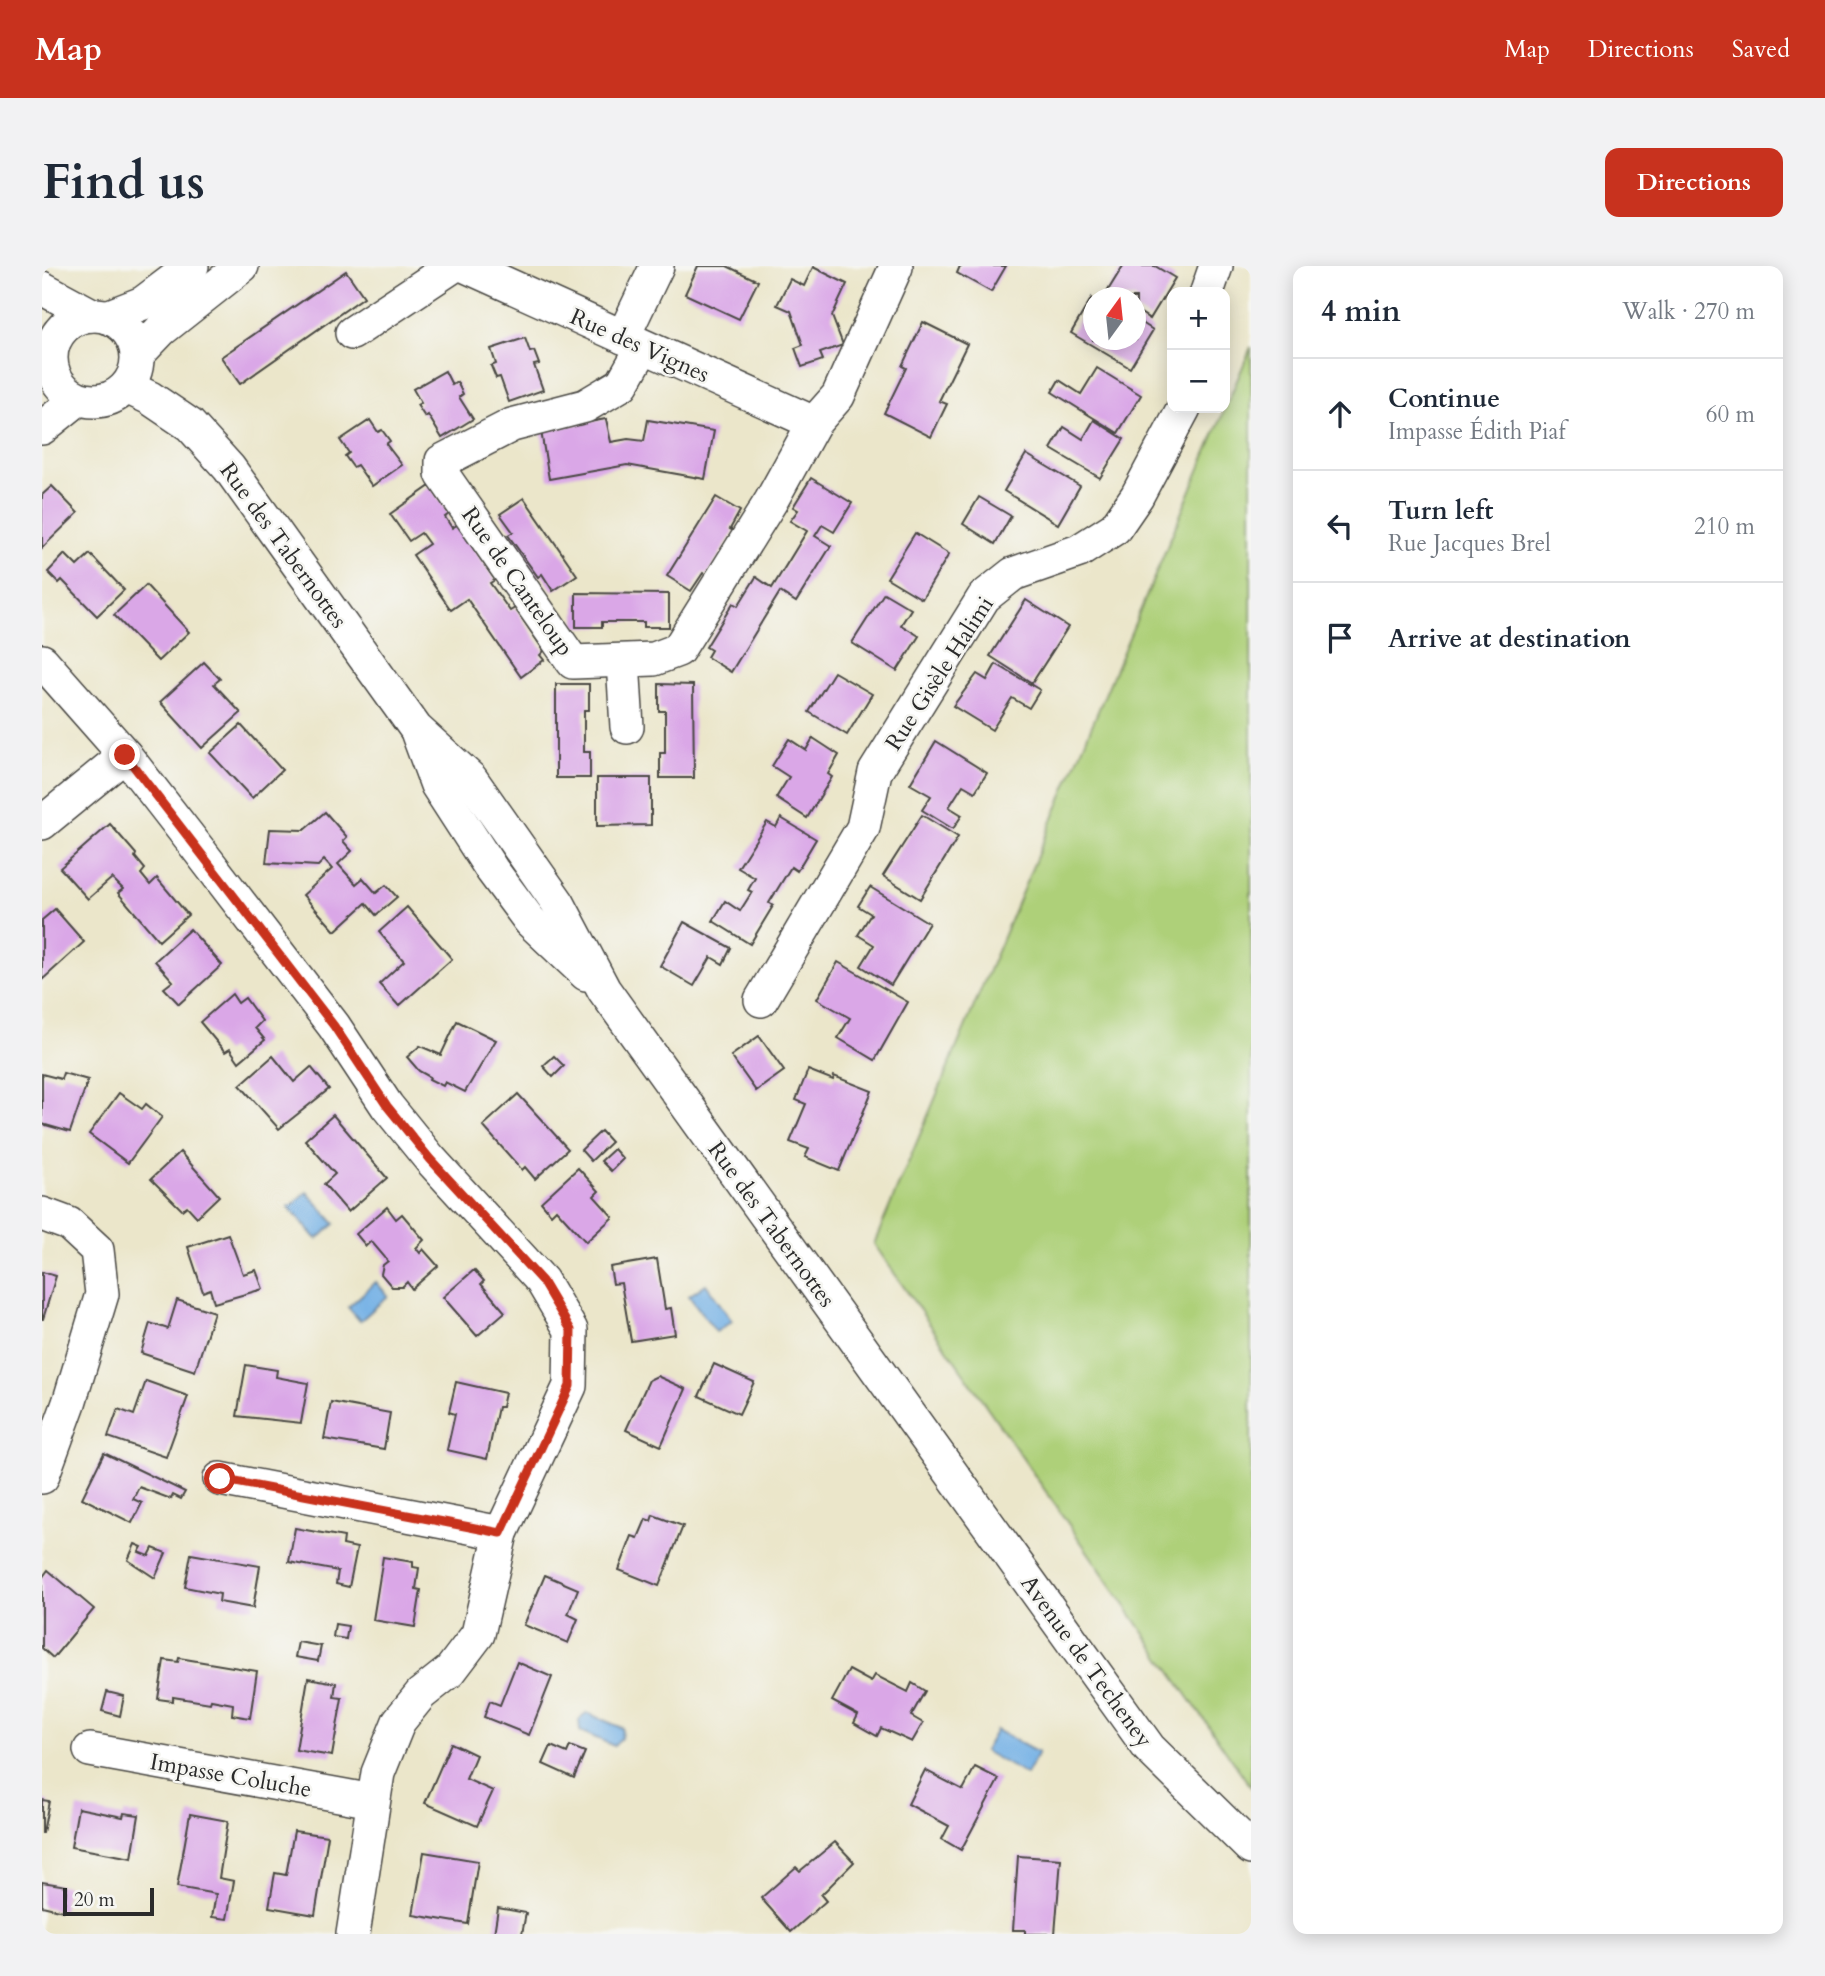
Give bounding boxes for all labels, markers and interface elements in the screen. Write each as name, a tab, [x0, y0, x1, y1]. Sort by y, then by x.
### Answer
text: Map	[35, 27, 102, 72]
text: Map	[1504, 33, 1550, 66]
text: Directions	[1588, 33, 1694, 66]
text: Saved	[1732, 33, 1790, 66]
button: Directions	[1605, 148, 1783, 217]
text: Find us	[42, 149, 205, 216]
north arrow	[1083, 287, 1146, 350]
map controls	[1167, 287, 1230, 413]
button: +	[1167, 287, 1230, 350]
text: 4 min	[1321, 291, 1401, 332]
text: Walk · 270 m	[1622, 296, 1755, 327]
street label: Rue des Vignes	[565, 301, 714, 390]
button: −	[1167, 350, 1230, 413]
text: Continue	[1388, 381, 1500, 416]
icon: ahead	[1321, 395, 1359, 433]
text: 60 m	[1706, 399, 1755, 430]
text: Impasse Édith Piaf	[1388, 416, 1565, 447]
street label: Rue des Tabernottes	[213, 456, 354, 634]
text: Turn left	[1388, 493, 1493, 528]
street label: Rue de Canteloup	[455, 501, 581, 662]
icon: left	[1321, 507, 1359, 545]
text: 210 m	[1694, 511, 1755, 542]
text: Rue Jacques Brel	[1388, 528, 1551, 559]
street label: Rue Gisèle Halimi	[878, 590, 1001, 756]
icon: arrive	[1321, 619, 1359, 657]
text: Arrive at destination	[1388, 621, 1631, 656]
route end	[109, 739, 140, 770]
street label: Rue des Tabernottes	[701, 1135, 842, 1313]
route start	[204, 1463, 235, 1494]
street label: Avenue de Techeney	[1013, 1569, 1160, 1754]
street label: Impasse Coluche	[148, 1746, 314, 1805]
scale bar	[63, 1885, 154, 1917]
text: 20 m	[74, 1887, 115, 1913]

